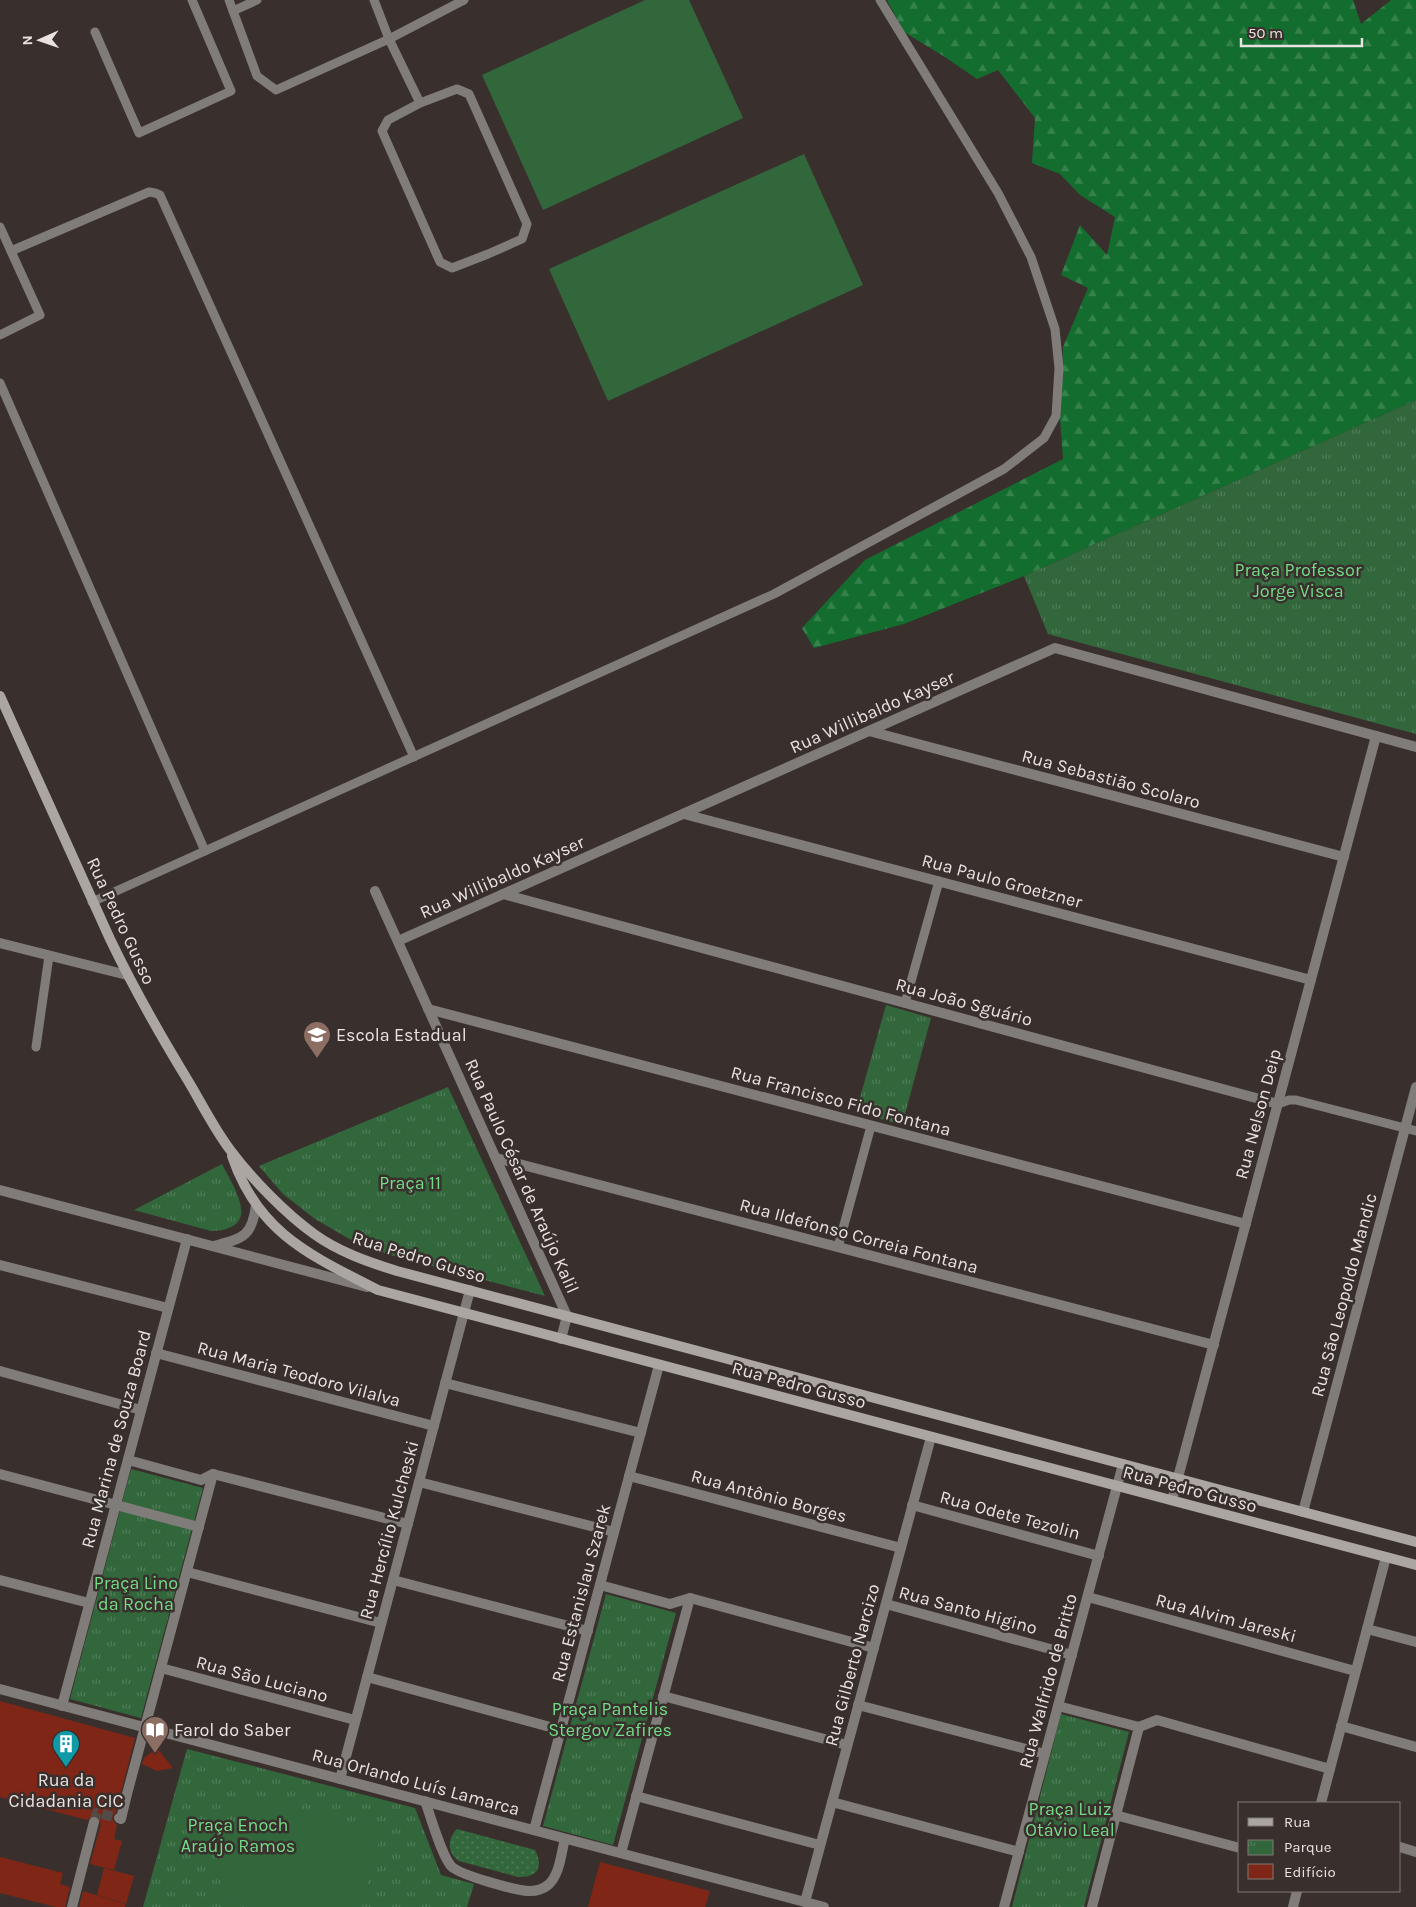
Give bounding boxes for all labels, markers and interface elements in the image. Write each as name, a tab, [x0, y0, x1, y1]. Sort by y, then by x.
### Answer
north arrow	[15, 15, 65, 65]
scale bar	[1241, 15, 1362, 47]
text: 50 m	[1248, 24, 1283, 42]
text: N	[19, 35, 36, 46]
park label: Praça Professor Jorge Visca	[1235, 559, 1362, 602]
street label: Rua Willibaldo Kayser	[786, 666, 958, 758]
street label: Rua Sebastião Scolaro	[1019, 745, 1203, 813]
street label: Rua Willibaldo Kayser	[416, 831, 588, 923]
street label: Rua Paulo Groetzner	[919, 849, 1085, 913]
street label: Rua Pedro Gusso	[82, 854, 160, 988]
street label: Rua João Sguário	[893, 973, 1035, 1031]
school or university icon: Escola Estadual	[302, 1020, 332, 1059]
place label: Escola Estadual	[336, 1024, 467, 1046]
street label: Rua Nelson Deip	[1230, 1046, 1286, 1182]
street label: Rua Paulo César de Araújo Kalil	[460, 1055, 584, 1297]
street label: Rua Francisco Fido Fontana	[729, 1061, 953, 1141]
park label: Praça 11	[379, 1172, 441, 1194]
street label: Rua São Leopoldo Mandic	[1306, 1191, 1382, 1399]
street label: Rua Ildefonso Correia Fontana	[737, 1194, 981, 1278]
street label: Rua Pedro Gusso	[350, 1226, 488, 1288]
street label: Rua Marina de Souza Board	[76, 1328, 156, 1550]
street label: Rua Maria Teodoro Vilalva	[195, 1336, 403, 1412]
street label: Rua Pedro Gusso	[730, 1357, 868, 1413]
street label: Rua Hercílio Kulcheski	[355, 1438, 423, 1622]
street label: Rua Pedro Gusso	[1121, 1461, 1259, 1517]
street label: Rua Antônio Borges	[689, 1465, 849, 1527]
street label: Rua Odete Tezolin	[937, 1486, 1083, 1544]
street label: Rua Estanislau Szarek	[547, 1502, 615, 1684]
park label: Praça Lino da Rocha	[94, 1572, 178, 1615]
street label: Rua Gilberto Narcizo	[820, 1581, 884, 1749]
street label: Rua Santo Higino	[896, 1581, 1040, 1639]
street label: Rua Alvim Jareski	[1153, 1589, 1299, 1647]
street label: Rua Walfrido de Britto	[1014, 1591, 1082, 1771]
street label: Rua São Luciano	[194, 1651, 330, 1707]
park label: Praça Pantelis Stergov Zafires	[548, 1698, 672, 1741]
library icon: Farol do Saber	[140, 1715, 170, 1754]
place label: Farol do Saber	[174, 1719, 291, 1741]
building icon: Rua da Cidadania CIC	[51, 1729, 81, 1768]
street label: Rua Orlando Luís Lamarca	[310, 1744, 522, 1820]
place label: Rua da Cidadania CIC	[8, 1769, 124, 1812]
park label: Praça Luiz Otávio Leal	[1025, 1798, 1115, 1841]
legend	[1238, 1802, 1401, 1892]
text: Rua	[1284, 1813, 1311, 1831]
park label: Praça Enoch Araújo Ramos	[181, 1814, 295, 1857]
text: Parque	[1284, 1838, 1332, 1856]
text: Edifício	[1284, 1863, 1336, 1881]

